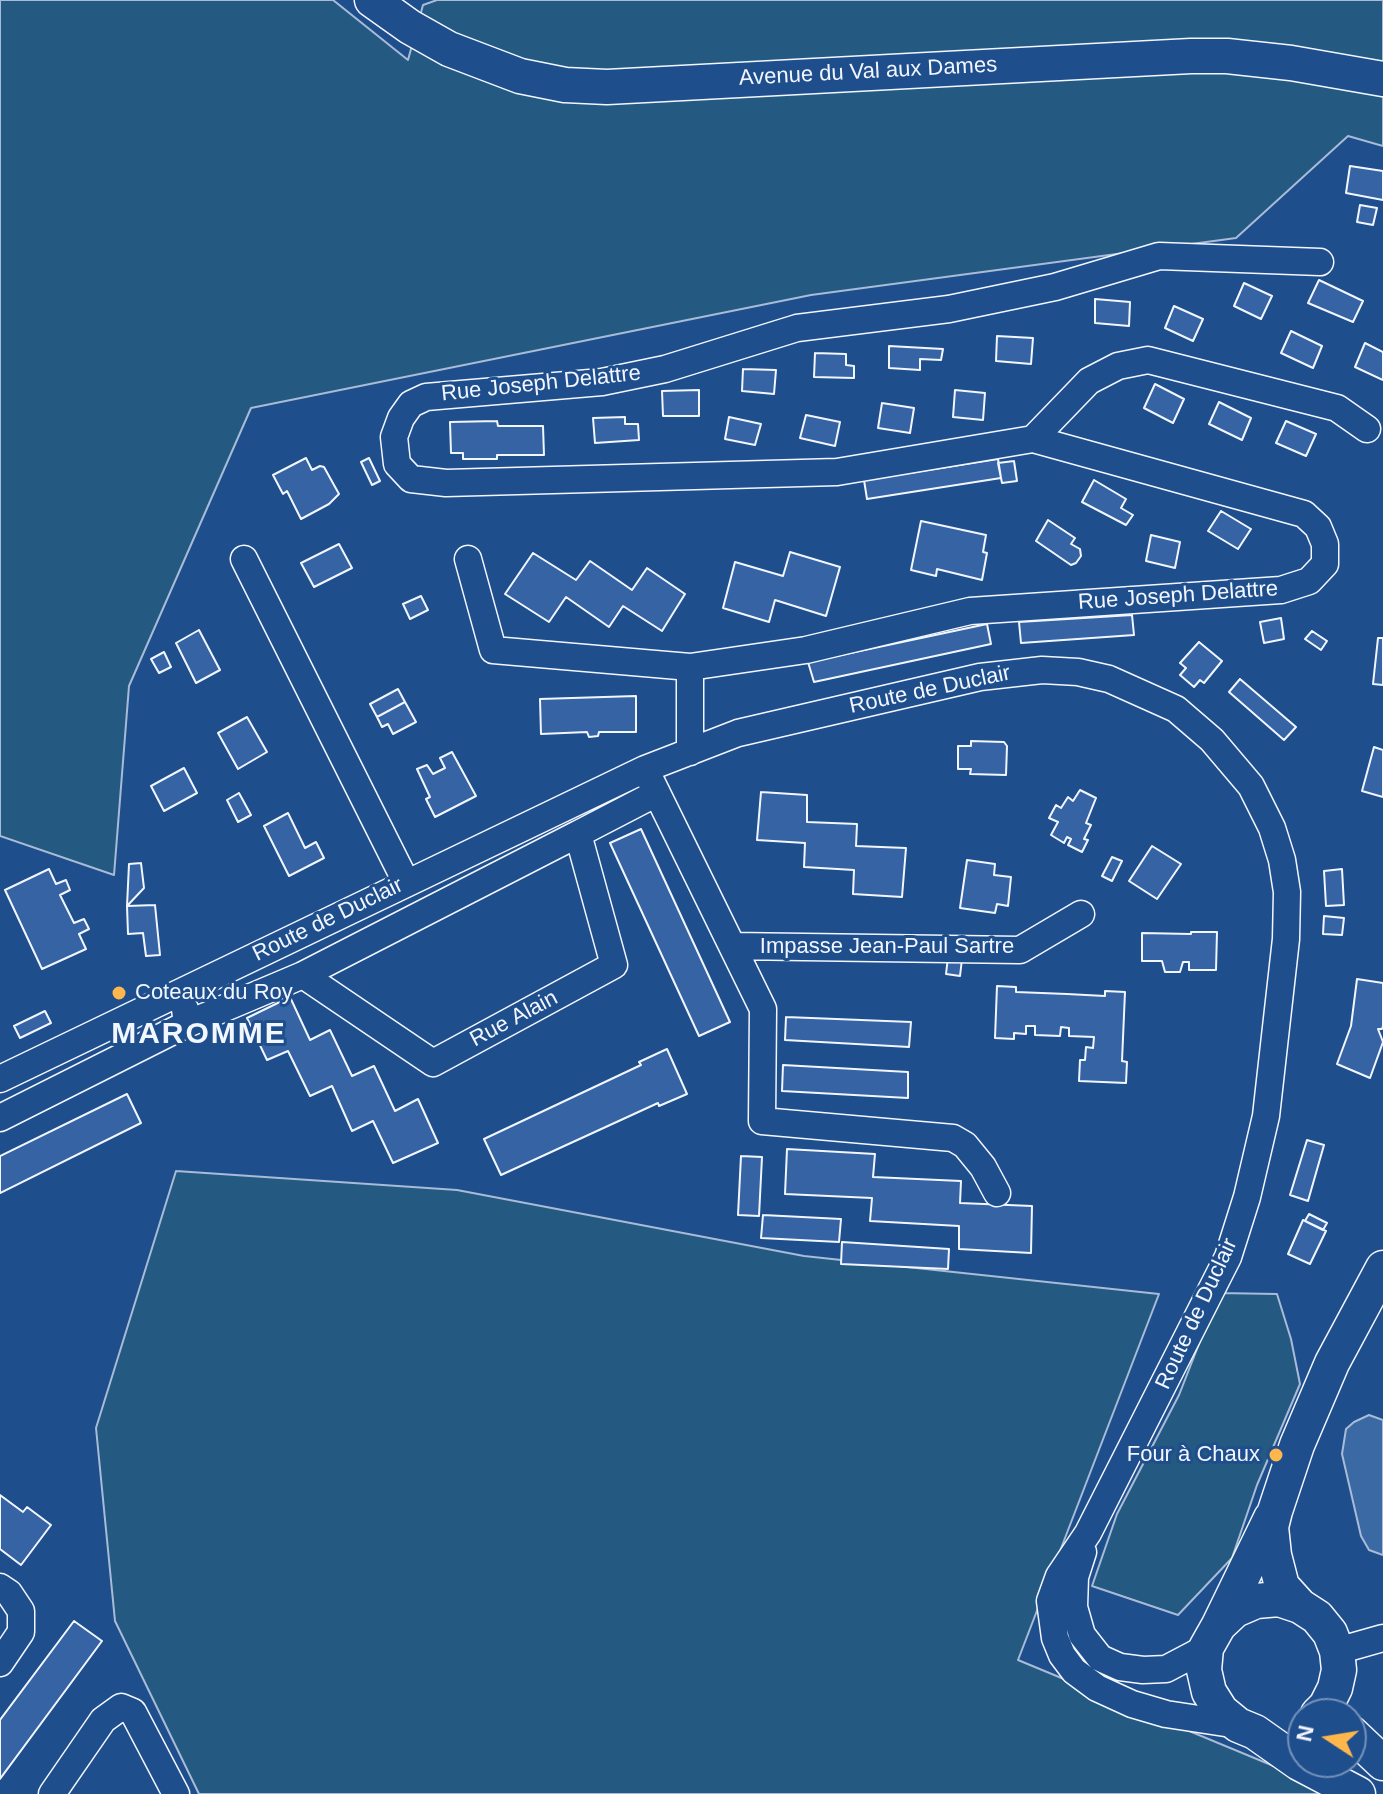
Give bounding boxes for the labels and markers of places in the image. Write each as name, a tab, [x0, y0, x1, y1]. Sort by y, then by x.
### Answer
place label: Coteaux du Roy	[135, 980, 293, 1006]
marker: Coteaux du Roy	[110, 984, 128, 1002]
place label: Four à Chaux	[1127, 1442, 1260, 1468]
marker: Four à Chaux	[1267, 1446, 1285, 1464]

